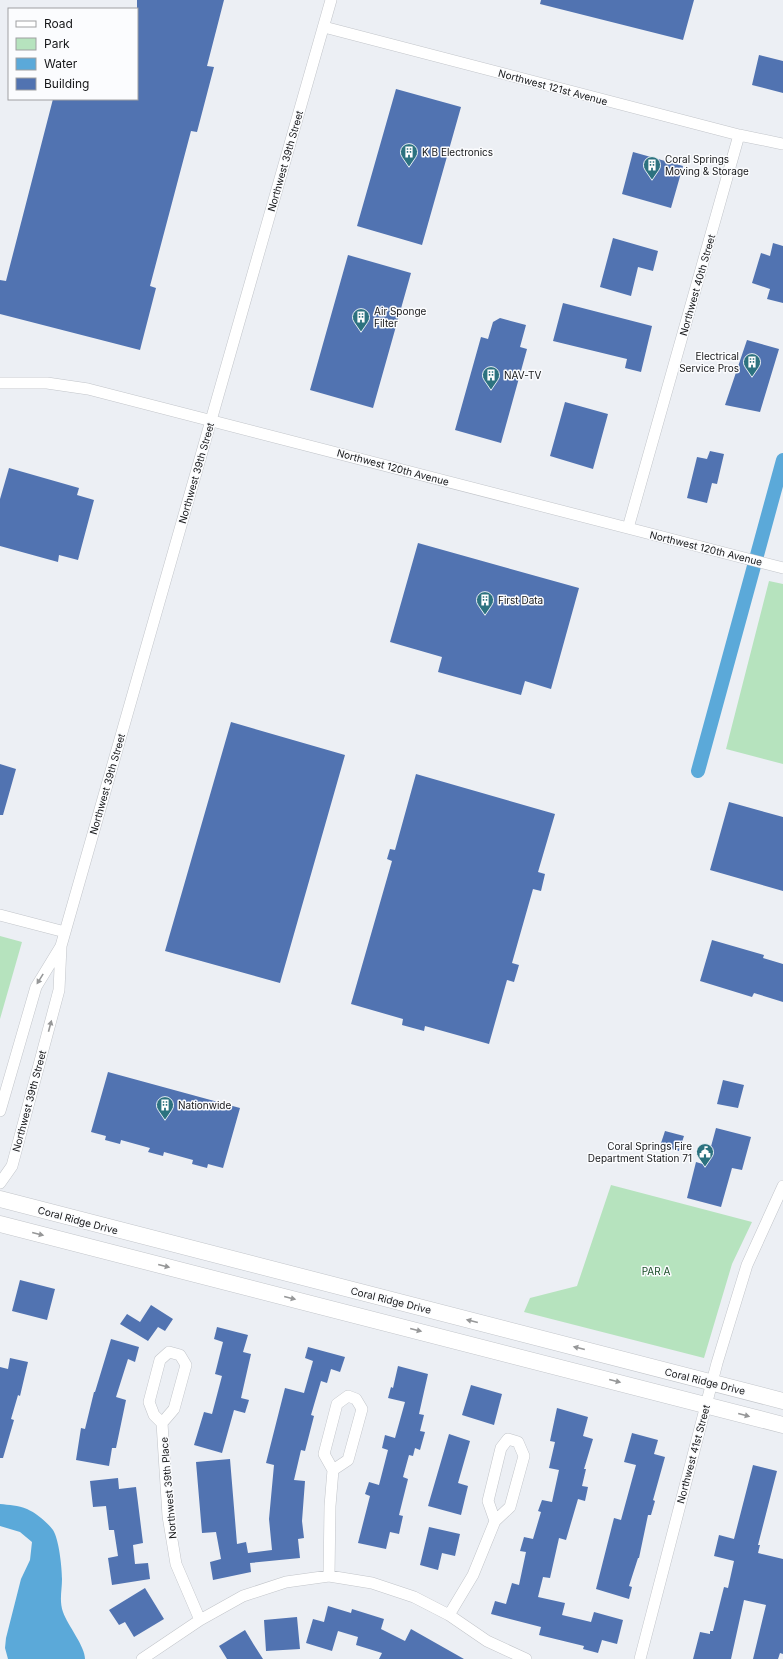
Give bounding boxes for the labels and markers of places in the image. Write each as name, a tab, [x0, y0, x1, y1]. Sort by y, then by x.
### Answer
building icon: K B Electronics	[399, 142, 419, 167]
place label: K B Electronics	[422, 146, 493, 158]
place label: Coral Springs Moving & Storage	[665, 153, 749, 177]
building icon: Coral Springs Moving & Storage	[642, 155, 662, 180]
place label: Air Sponge Filter	[374, 305, 427, 329]
building icon: Air Sponge Filter	[351, 307, 371, 332]
place label: Electrical Service Pros	[679, 350, 739, 374]
building icon: Electrical Service Pros	[742, 352, 762, 377]
building icon: NAV-TV	[481, 365, 501, 390]
place label: NAV-TV	[504, 369, 541, 381]
building icon: First Data	[475, 590, 495, 615]
place label: First Data	[498, 594, 543, 606]
building icon: Nationwide	[155, 1095, 175, 1120]
place label: Nationwide	[178, 1099, 231, 1111]
place label: Coral Springs Fire Department Station 71	[588, 1140, 692, 1164]
public building icon: Coral Springs Fire Department Station 71	[695, 1142, 715, 1167]

